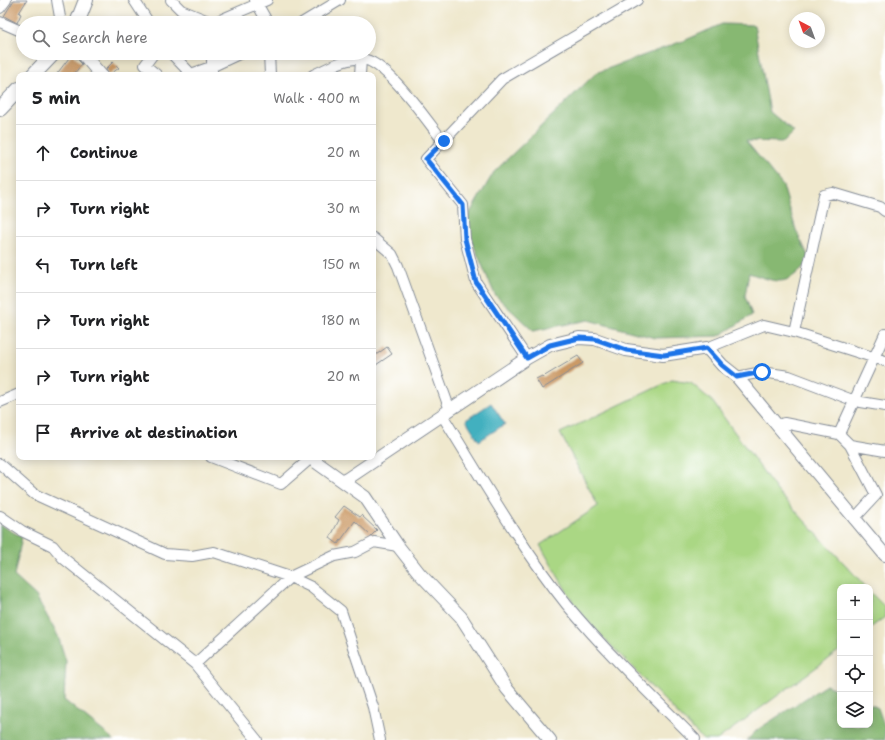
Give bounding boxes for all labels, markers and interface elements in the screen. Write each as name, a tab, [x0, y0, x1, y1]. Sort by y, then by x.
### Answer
north arrow	[789, 12, 825, 48]
search box	[16, 16, 376, 60]
icon: search	[30, 27, 52, 49]
text: Search here	[62, 28, 148, 48]
text: 5 min	[32, 87, 80, 109]
text: Walk · 400 m	[273, 90, 360, 107]
route end	[435, 132, 453, 150]
icon: ahead	[32, 142, 54, 164]
text: Continue	[70, 143, 138, 163]
text: 20 m	[327, 144, 360, 161]
icon: right	[32, 198, 54, 220]
text: Turn right	[70, 199, 150, 219]
text: 30 m	[326, 200, 360, 217]
icon: left	[32, 254, 54, 276]
text: Turn left	[70, 255, 138, 275]
text: 150 m	[322, 256, 360, 273]
icon: right	[32, 310, 54, 332]
text: Turn right	[70, 311, 150, 331]
text: 180 m	[321, 312, 360, 329]
route start	[753, 363, 771, 381]
icon: right	[32, 366, 54, 388]
text: Turn right	[70, 367, 150, 387]
text: 20 m	[327, 368, 360, 385]
icon: arrive	[32, 422, 54, 444]
text: Arrive at destination	[70, 423, 238, 443]
map controls	[837, 584, 873, 728]
button: +	[837, 584, 873, 620]
button: −	[837, 620, 873, 656]
button: locate	[837, 656, 873, 692]
button: layers	[837, 692, 873, 728]

